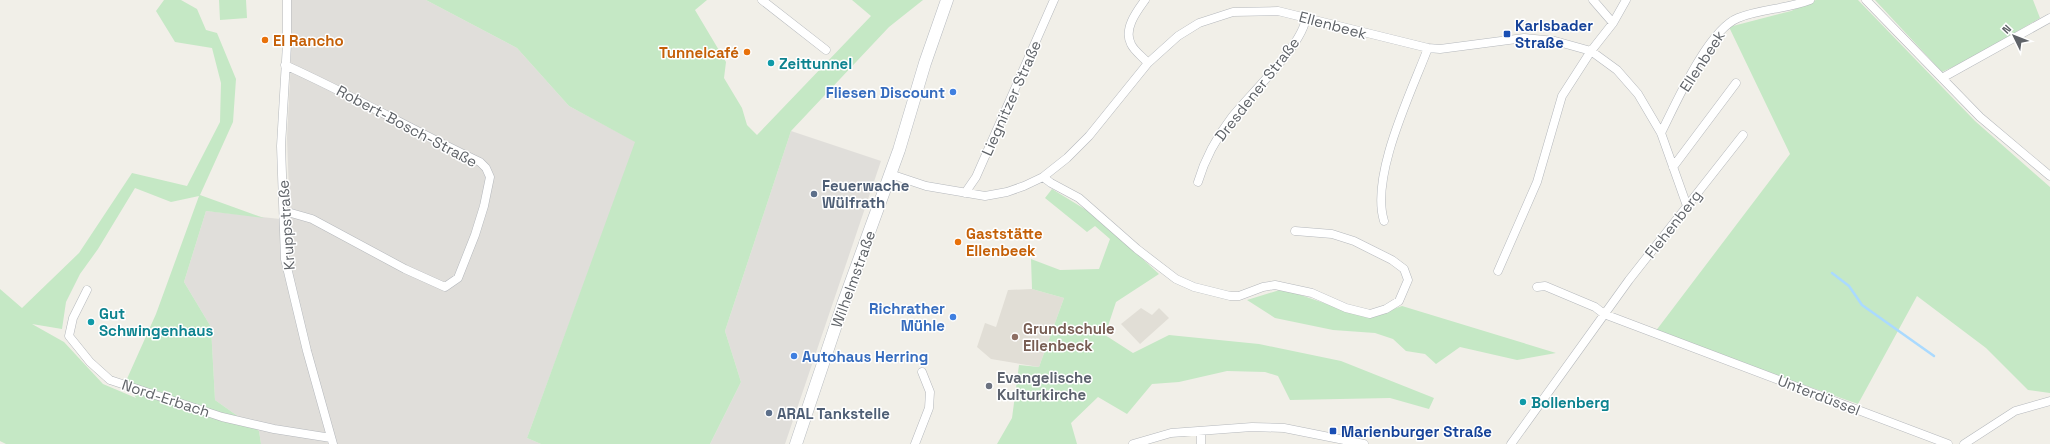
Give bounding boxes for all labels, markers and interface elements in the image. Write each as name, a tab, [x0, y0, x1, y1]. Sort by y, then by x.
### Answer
street label: Ellenbeek	[1297, 7, 1369, 43]
place label: Karlsbader Straße	[1515, 16, 1593, 52]
north arrow	[1994, 16, 2034, 56]
text: N	[1999, 22, 2014, 37]
street label: Ellenbeek	[1675, 27, 1729, 95]
marker: Karlsbader Straße	[1502, 29, 1512, 39]
place label: El Rancho	[273, 31, 344, 50]
street label: Dresdener Straße	[1211, 33, 1304, 145]
marker: El Rancho	[260, 35, 270, 45]
street label: Liegnitzer Straße	[977, 37, 1045, 159]
place label: Tunnelcafé	[659, 43, 739, 62]
marker: Tunnelcafé	[742, 47, 752, 57]
place label: Zeittunnel	[779, 54, 852, 73]
marker: Zeittunnel	[766, 58, 776, 68]
street label: Robert-Bosch-Straße	[333, 81, 481, 171]
place label: Fliesen Discount	[826, 83, 945, 102]
marker: Fliesen Discount	[948, 87, 958, 97]
place label: Feuerwache Wülfrath	[822, 176, 910, 212]
street label: Kruppstraße	[273, 179, 299, 271]
street label: Flehenberg	[1640, 186, 1706, 262]
marker: Feuerwache Wülfrath	[809, 189, 819, 199]
place label: Gaststätte Ellenbeek	[966, 224, 1043, 260]
street label: Wilhelmstraße	[827, 228, 879, 330]
marker: Gaststätte Ellenbeek	[953, 237, 963, 247]
place label: Richrather Mühle	[869, 299, 945, 335]
place label: Gut Schwingenhaus	[99, 304, 214, 340]
marker: Richrather Mühle	[948, 312, 958, 322]
marker: Gut Schwingenhaus	[86, 317, 96, 327]
place label: Grundschule Ellenbeck	[1023, 319, 1115, 355]
marker: Grundschule Ellenbeck	[1010, 332, 1020, 342]
place label: Autohaus Herring	[802, 347, 928, 366]
marker: Autohaus Herring	[789, 351, 799, 361]
place label: Evangelische Kulturkirche	[997, 368, 1092, 404]
street label: Unterdüssel	[1775, 371, 1863, 419]
street label: Nord-Erbach	[120, 375, 212, 421]
marker: Evangelische Kulturkirche	[984, 381, 994, 391]
place label: Bollenberg	[1531, 393, 1609, 412]
marker: Bollenberg	[1518, 397, 1528, 407]
place label: ARAL Tankstelle	[777, 404, 890, 423]
marker: ARAL Tankstelle	[764, 408, 774, 418]
place label: Marienburger Straße	[1341, 422, 1492, 441]
marker: Marienburger Straße	[1328, 426, 1338, 436]

